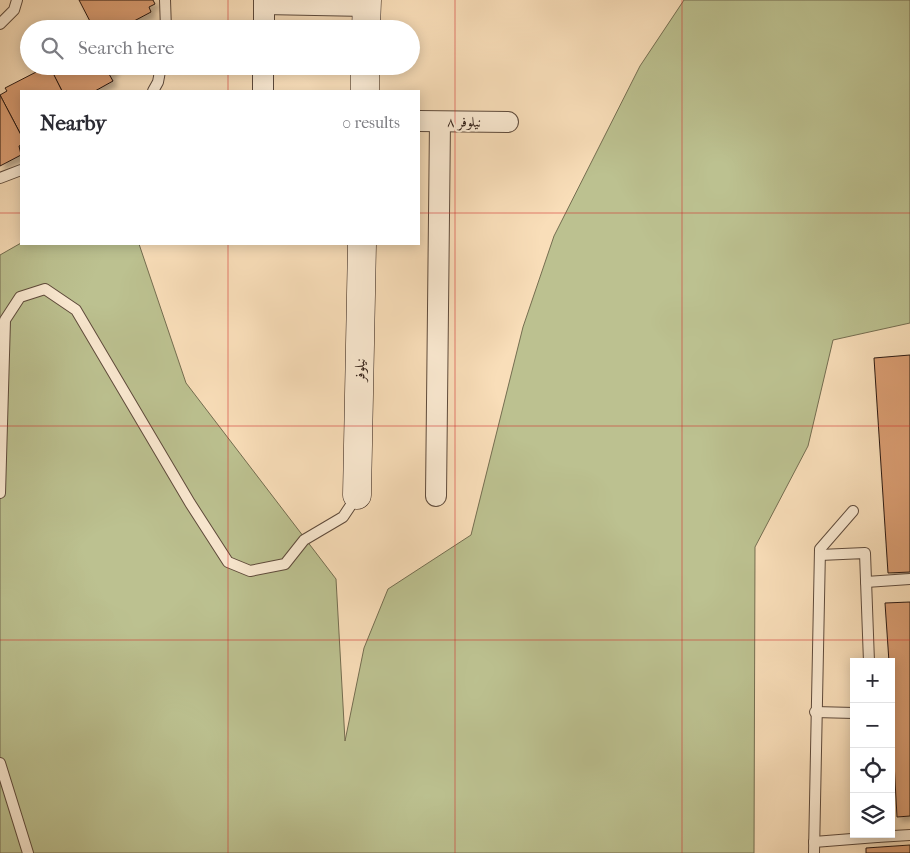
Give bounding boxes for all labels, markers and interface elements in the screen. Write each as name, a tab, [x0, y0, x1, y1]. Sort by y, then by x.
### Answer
search box	[20, 20, 420, 75]
icon: search	[38, 34, 66, 62]
text: Search here	[78, 37, 174, 59]
text: Nearby	[40, 111, 106, 135]
text: 0 results	[342, 113, 400, 132]
street label: نیلوفر ۸	[447, 113, 481, 131]
street label: نیلوفر	[351, 358, 369, 384]
map controls	[850, 658, 895, 838]
button: +	[850, 658, 895, 703]
button: −	[850, 703, 895, 748]
button: locate	[850, 748, 895, 793]
button: layers	[850, 793, 895, 838]

